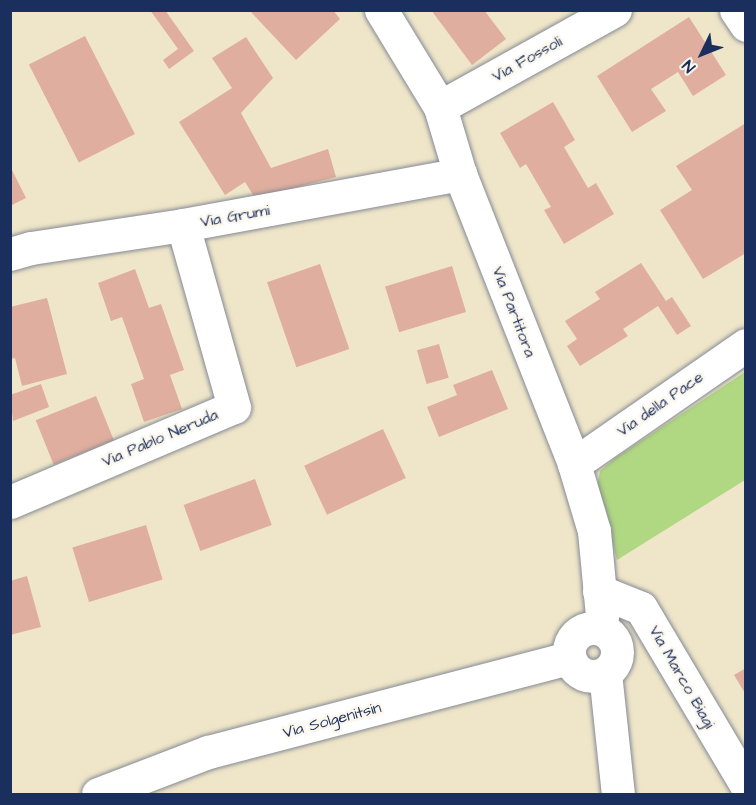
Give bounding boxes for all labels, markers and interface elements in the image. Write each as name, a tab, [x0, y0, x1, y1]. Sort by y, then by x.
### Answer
north arrow	[672, 24, 732, 84]
street label: Via Fossoli	[489, 32, 565, 86]
text: N	[677, 55, 700, 77]
street label: Via Grumi	[199, 200, 271, 232]
street label: Via Partitora	[488, 264, 540, 360]
street label: Via della Pace	[613, 367, 707, 441]
street label: Via Pablo Neruda	[99, 405, 221, 471]
street label: Via Marco Biagi	[645, 622, 719, 732]
street label: Via Solgenitsin	[281, 698, 383, 742]

